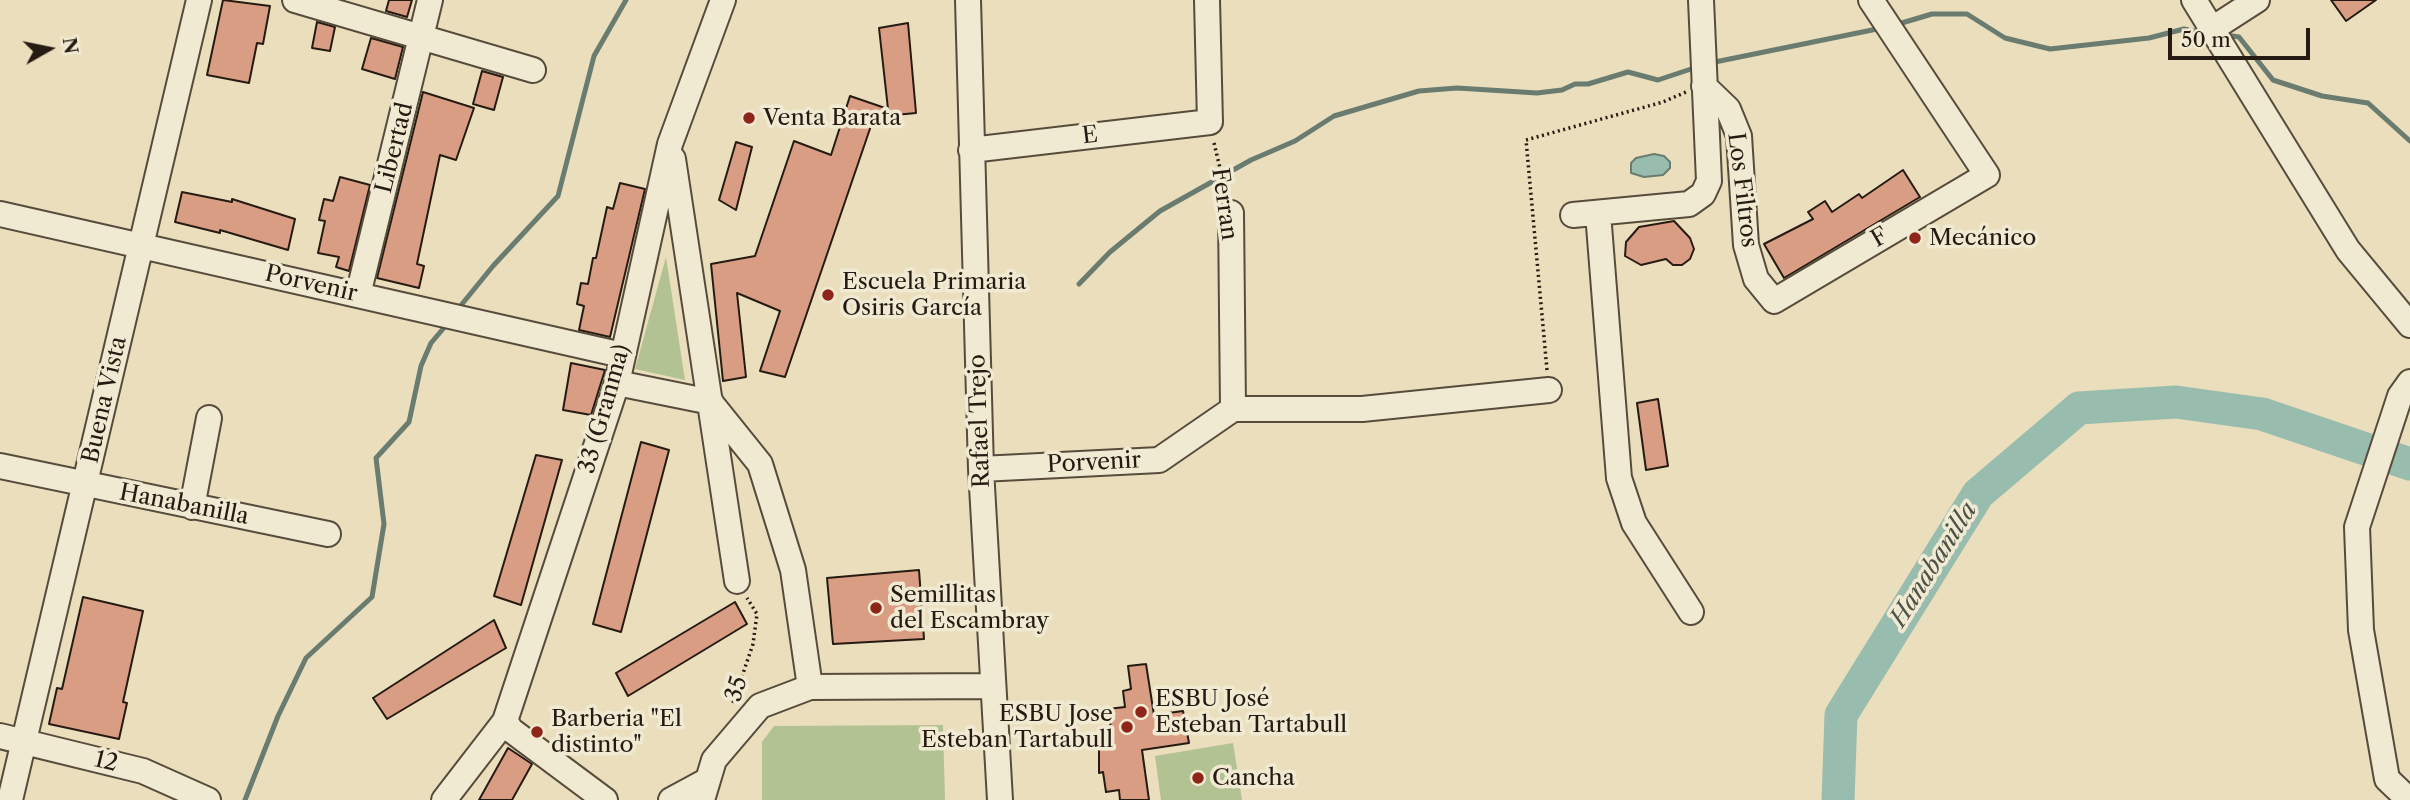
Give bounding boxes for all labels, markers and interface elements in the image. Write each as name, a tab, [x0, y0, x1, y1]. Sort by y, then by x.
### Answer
north arrow	[14, 14, 84, 84]
scale bar	[2172, 14, 2314, 58]
text: 50 m	[2181, 27, 2231, 52]
text: N	[58, 36, 83, 56]
street label: Libertad	[370, 100, 420, 196]
place label: Venta Barata	[763, 104, 901, 132]
marker: Venta Barata	[741, 110, 757, 126]
street label: E	[1080, 121, 1100, 151]
street label: Los Filtros	[1721, 131, 1763, 249]
street label: Ferran	[1205, 166, 1243, 242]
street label: F	[1867, 222, 1893, 254]
place label: Mecánico	[1929, 224, 2036, 252]
marker: Mecánico	[1907, 230, 1923, 246]
street label: Porvenir	[262, 260, 360, 308]
place label: Escuela Primaria Osiris García	[842, 268, 1026, 322]
marker: Escuela Primaria Osiris García	[820, 287, 836, 303]
street label: Buena Vista	[77, 334, 133, 466]
street label: 33 (Granma)	[573, 341, 637, 477]
street label: Rafael Trejo	[964, 354, 996, 488]
street label: Porvenir	[1046, 447, 1142, 479]
street label: Hanabanilla	[117, 479, 251, 531]
water label: Hanabanilla	[1884, 497, 1984, 633]
place label: Semillitas del Escambray	[890, 581, 1049, 635]
marker: Semillitas del Escambray	[868, 600, 884, 616]
street label: 35	[720, 673, 754, 705]
place label: ESBU José Esteban Tartabull	[1155, 685, 1347, 739]
place label: ESBU Jose Esteban Tartabull	[921, 700, 1113, 754]
marker: ESBU José Esteban Tartabull	[1133, 704, 1149, 720]
place label: Barberia "El distinto"	[551, 705, 682, 759]
marker: ESBU Jose Esteban Tartabull	[1119, 719, 1135, 735]
marker: Barberia "El distinto"	[529, 724, 545, 740]
street label: 12	[92, 746, 120, 778]
place label: Cancha	[1212, 764, 1295, 792]
marker: Cancha	[1190, 770, 1206, 786]

